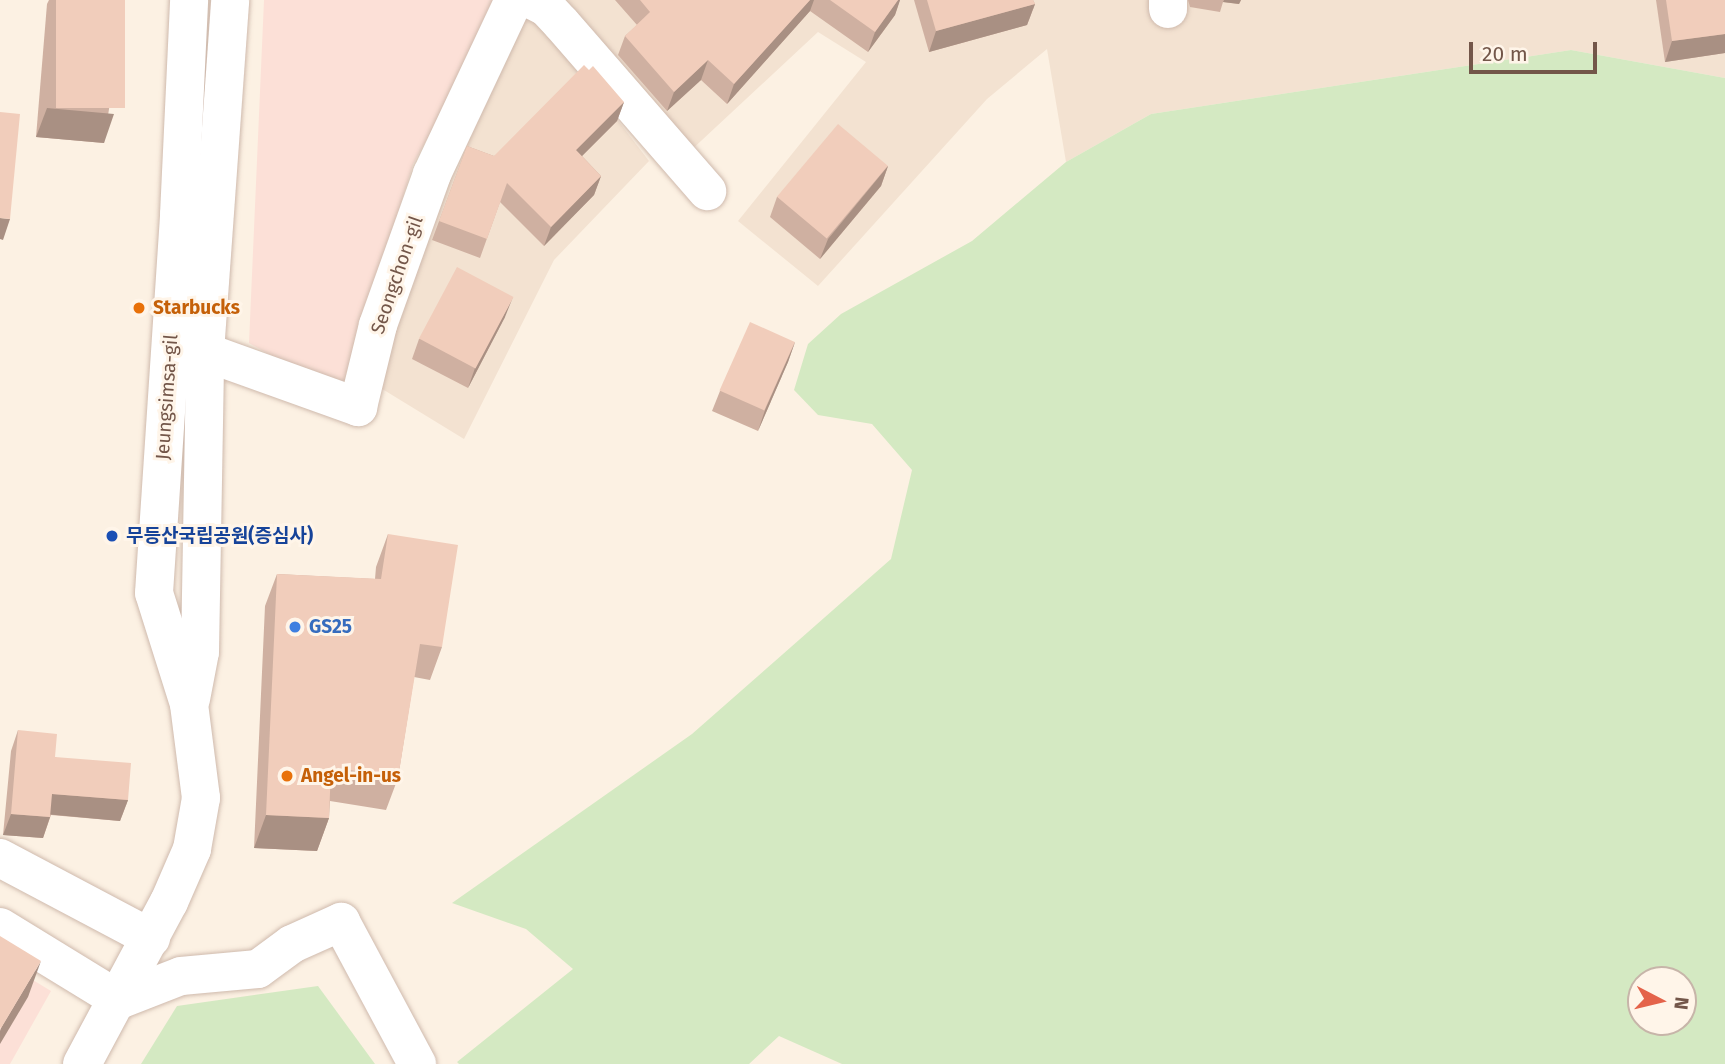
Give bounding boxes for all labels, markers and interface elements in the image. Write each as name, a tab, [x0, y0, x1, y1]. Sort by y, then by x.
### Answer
scale bar	[1473, 28, 1601, 72]
text: 20 m	[1482, 41, 1528, 67]
street label: Seongchon-gil	[366, 213, 428, 337]
place label: Starbucks	[153, 297, 240, 319]
marker: Starbucks	[131, 300, 147, 316]
street label: Jeungsimsa-gil	[151, 333, 183, 461]
place label: 무등산국립공원(증심사)	[126, 525, 313, 547]
marker: 무등산국립공원(증심사)	[104, 528, 120, 544]
place label: GS25	[309, 616, 352, 638]
marker: GS25	[287, 619, 303, 635]
place label: Angel-in-us	[301, 765, 401, 787]
marker: Angel-in-us	[279, 768, 295, 784]
north arrow	[1627, 966, 1697, 1036]
text: N	[1669, 996, 1694, 1011]

